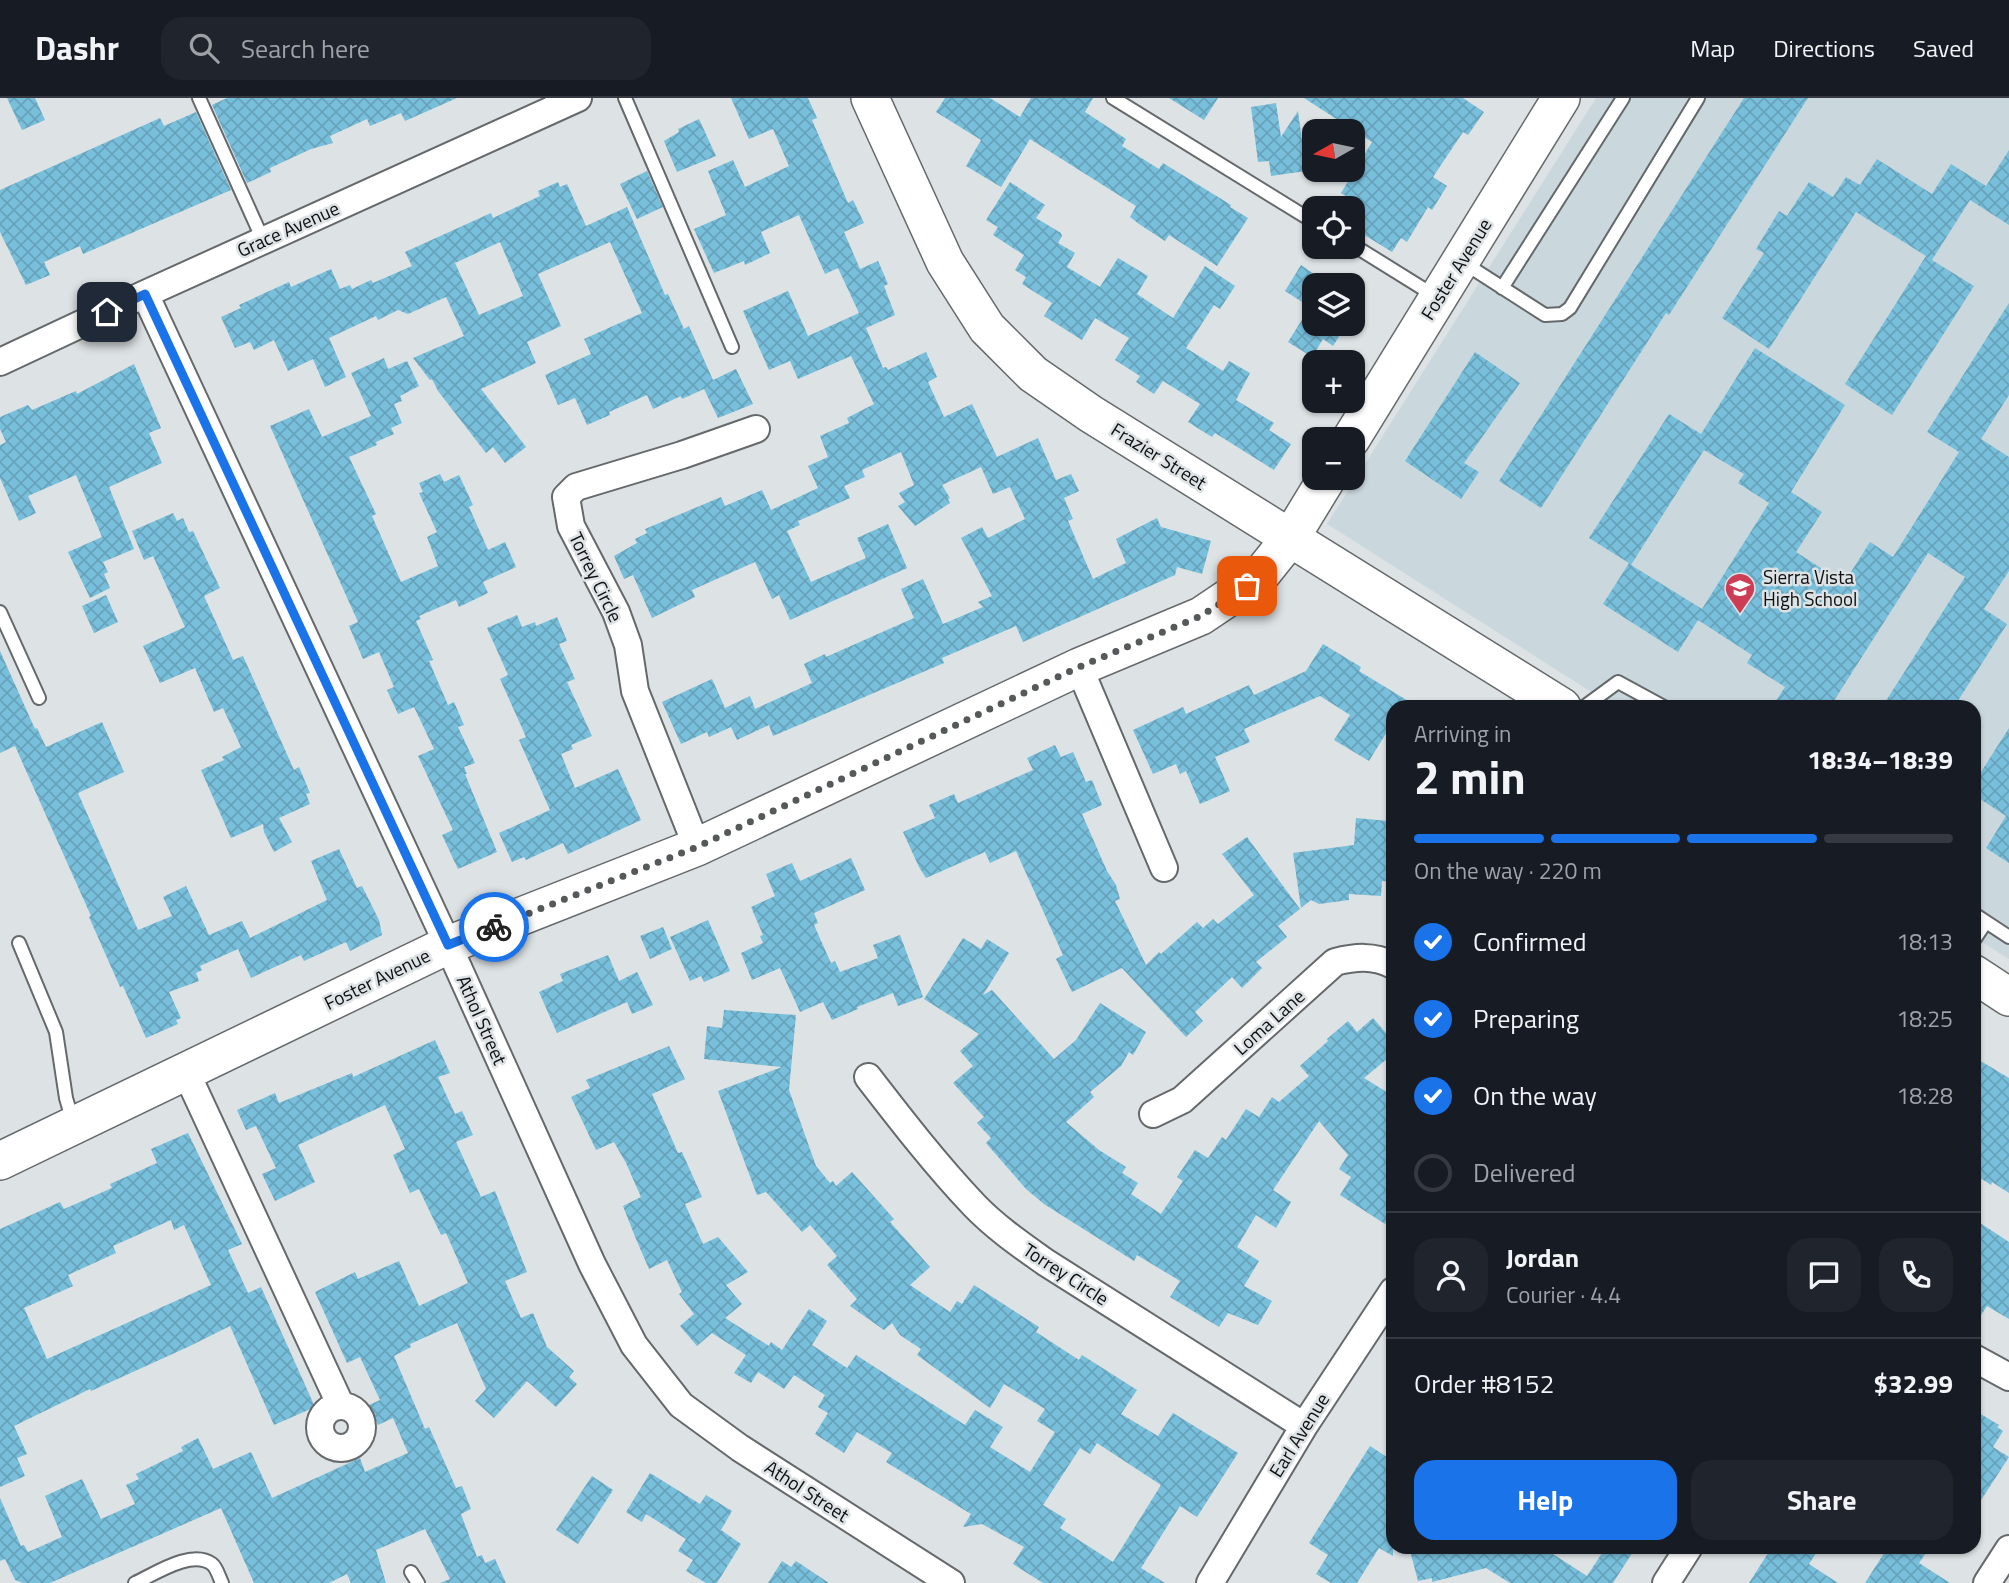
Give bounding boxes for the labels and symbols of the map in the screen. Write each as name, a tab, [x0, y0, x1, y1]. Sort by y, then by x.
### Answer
north arrow	[1302, 119, 1365, 182]
street label: Grace Avenue	[232, 193, 344, 264]
street label: Foster Avenue	[1413, 212, 1498, 325]
pin	[77, 282, 137, 342]
street label: Frazier Street	[1106, 415, 1213, 497]
street label: Torrey Circle	[562, 527, 631, 627]
pin	[1217, 556, 1277, 616]
place label: Sierra Vista High School	[1763, 562, 1857, 613]
school or university icon: Sierra Vista High School	[1723, 571, 1757, 615]
courier	[459, 892, 529, 962]
street label: Foster Avenue	[319, 940, 435, 1017]
street label: Athol Street	[450, 970, 515, 1070]
street label: Loma Lane	[1227, 982, 1311, 1062]
street label: Torrey Circle	[1018, 1235, 1115, 1312]
street label: Earl Avenue	[1261, 1387, 1336, 1483]
street label: Athol Street	[759, 1452, 855, 1529]

